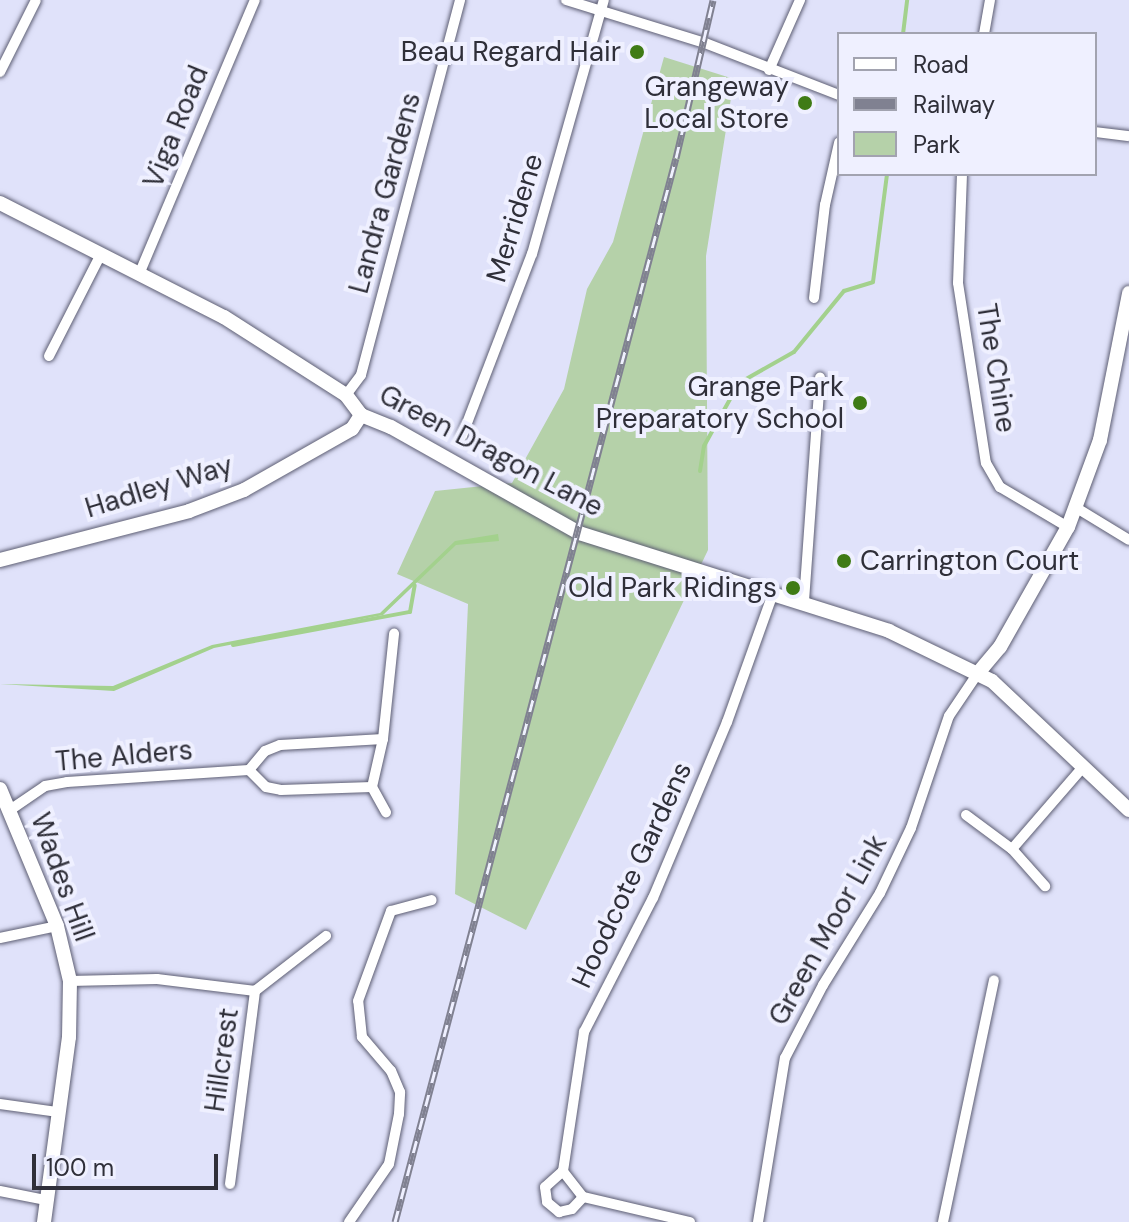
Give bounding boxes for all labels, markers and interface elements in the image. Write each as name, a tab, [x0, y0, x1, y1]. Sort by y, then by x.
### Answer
legend	[837, 32, 1097, 176]
place label: Beau Regard Hair	[401, 35, 621, 69]
marker: Beau Regard Hair	[628, 43, 646, 61]
text: Road	[913, 49, 969, 80]
street label: Viga Road	[136, 61, 216, 193]
place label: Grangeway Local Store	[644, 70, 789, 136]
street label: Landra Gardens	[342, 89, 428, 297]
text: Railway	[913, 89, 995, 120]
marker: Grangeway Local Store	[796, 94, 814, 112]
text: Park	[913, 129, 960, 160]
street label: Merridene	[480, 150, 550, 286]
street label: The Chine	[969, 301, 1023, 435]
place label: Grange Park Preparatory School	[596, 370, 844, 436]
street label: Green Dragon Lane	[373, 378, 609, 524]
marker: Grange Park Preparatory School	[851, 394, 869, 412]
street label: Hadley Way	[81, 449, 237, 525]
place label: Carrington Court	[860, 544, 1079, 578]
marker: Carrington Court	[835, 552, 853, 570]
place label: Old Park Ridings	[568, 571, 777, 605]
marker: Old Park Ridings	[784, 579, 802, 597]
street label: The Alders	[54, 733, 194, 779]
street label: Hoodcote Gardens	[565, 757, 699, 993]
street label: Wades Hill	[23, 808, 101, 946]
street label: Green Moor Link	[762, 829, 894, 1031]
street label: Hillcrest	[198, 1006, 246, 1114]
scale bar	[36, 1138, 222, 1188]
text: 100 m	[46, 1152, 114, 1183]

